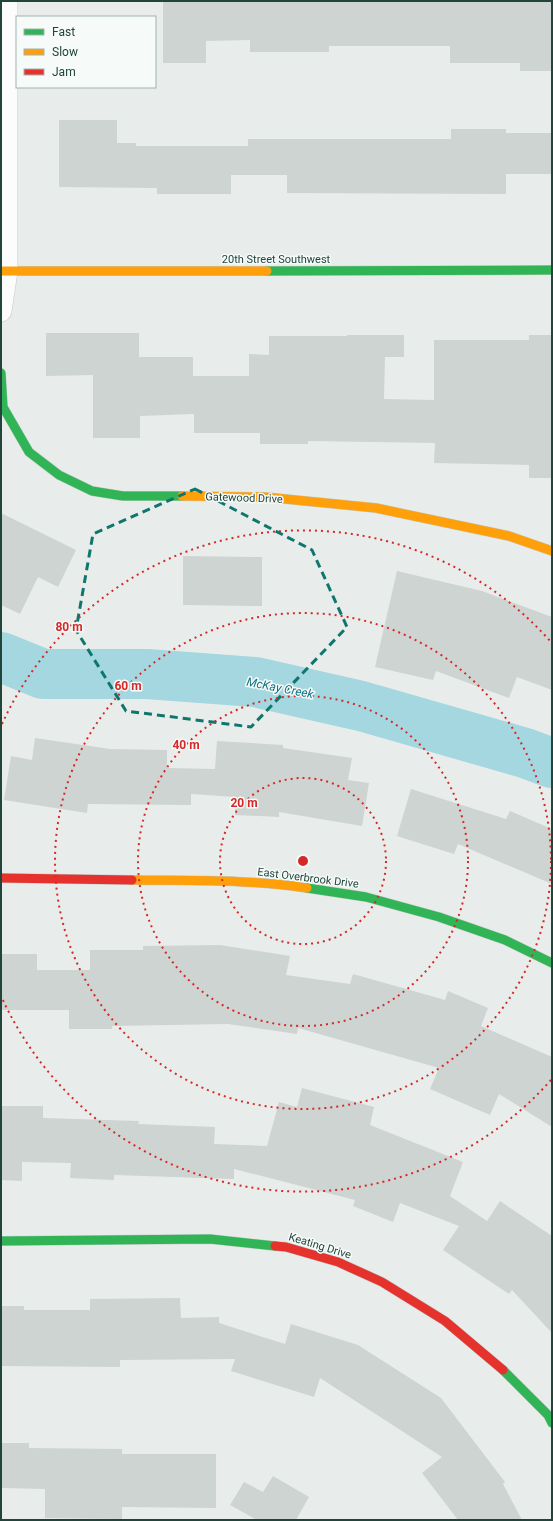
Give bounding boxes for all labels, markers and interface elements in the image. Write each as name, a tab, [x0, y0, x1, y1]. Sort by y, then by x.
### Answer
legend	[16, 16, 156, 88]
text: Fast	[52, 25, 75, 39]
text: Slow	[52, 45, 78, 59]
text: Jam	[52, 65, 76, 79]
street label: 20th Street Southwest	[222, 253, 331, 266]
street label: Gatewood Drive	[205, 490, 283, 506]
text: 80 m	[55, 620, 83, 634]
water label: McKay Creek	[245, 675, 316, 702]
text: 60 m	[114, 679, 142, 693]
text: 40 m	[172, 738, 200, 752]
text: 20 m	[230, 796, 258, 810]
centre of rings	[296, 854, 310, 868]
street label: East Overbrook Drive	[257, 865, 360, 891]
street label: Keating Drive	[287, 1230, 353, 1262]

